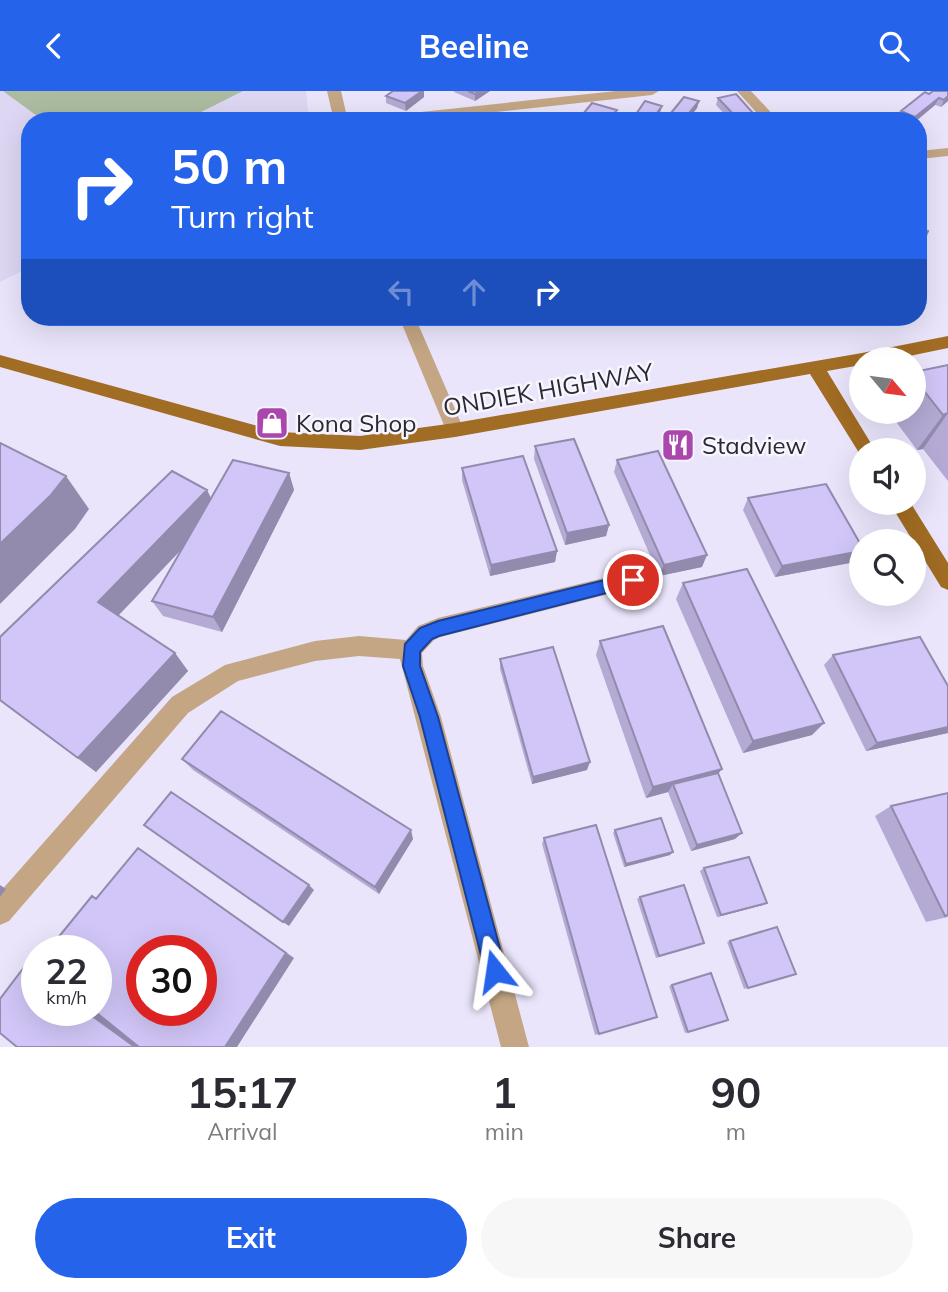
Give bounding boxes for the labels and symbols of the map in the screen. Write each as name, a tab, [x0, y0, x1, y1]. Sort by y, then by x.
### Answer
north arrow	[849, 347, 926, 423]
street label: ONDIEK HIGHWAY	[441, 356, 656, 422]
shop icon: Kona Shop	[253, 404, 291, 442]
place label: Kona Shop	[296, 408, 417, 438]
restaurant icon: Stadview	[659, 426, 697, 464]
place label: Stadview	[702, 430, 806, 460]
pin	[603, 550, 663, 610]
position arrow	[458, 934, 532, 1008]
speed limit sign: 30	[126, 935, 217, 1026]

